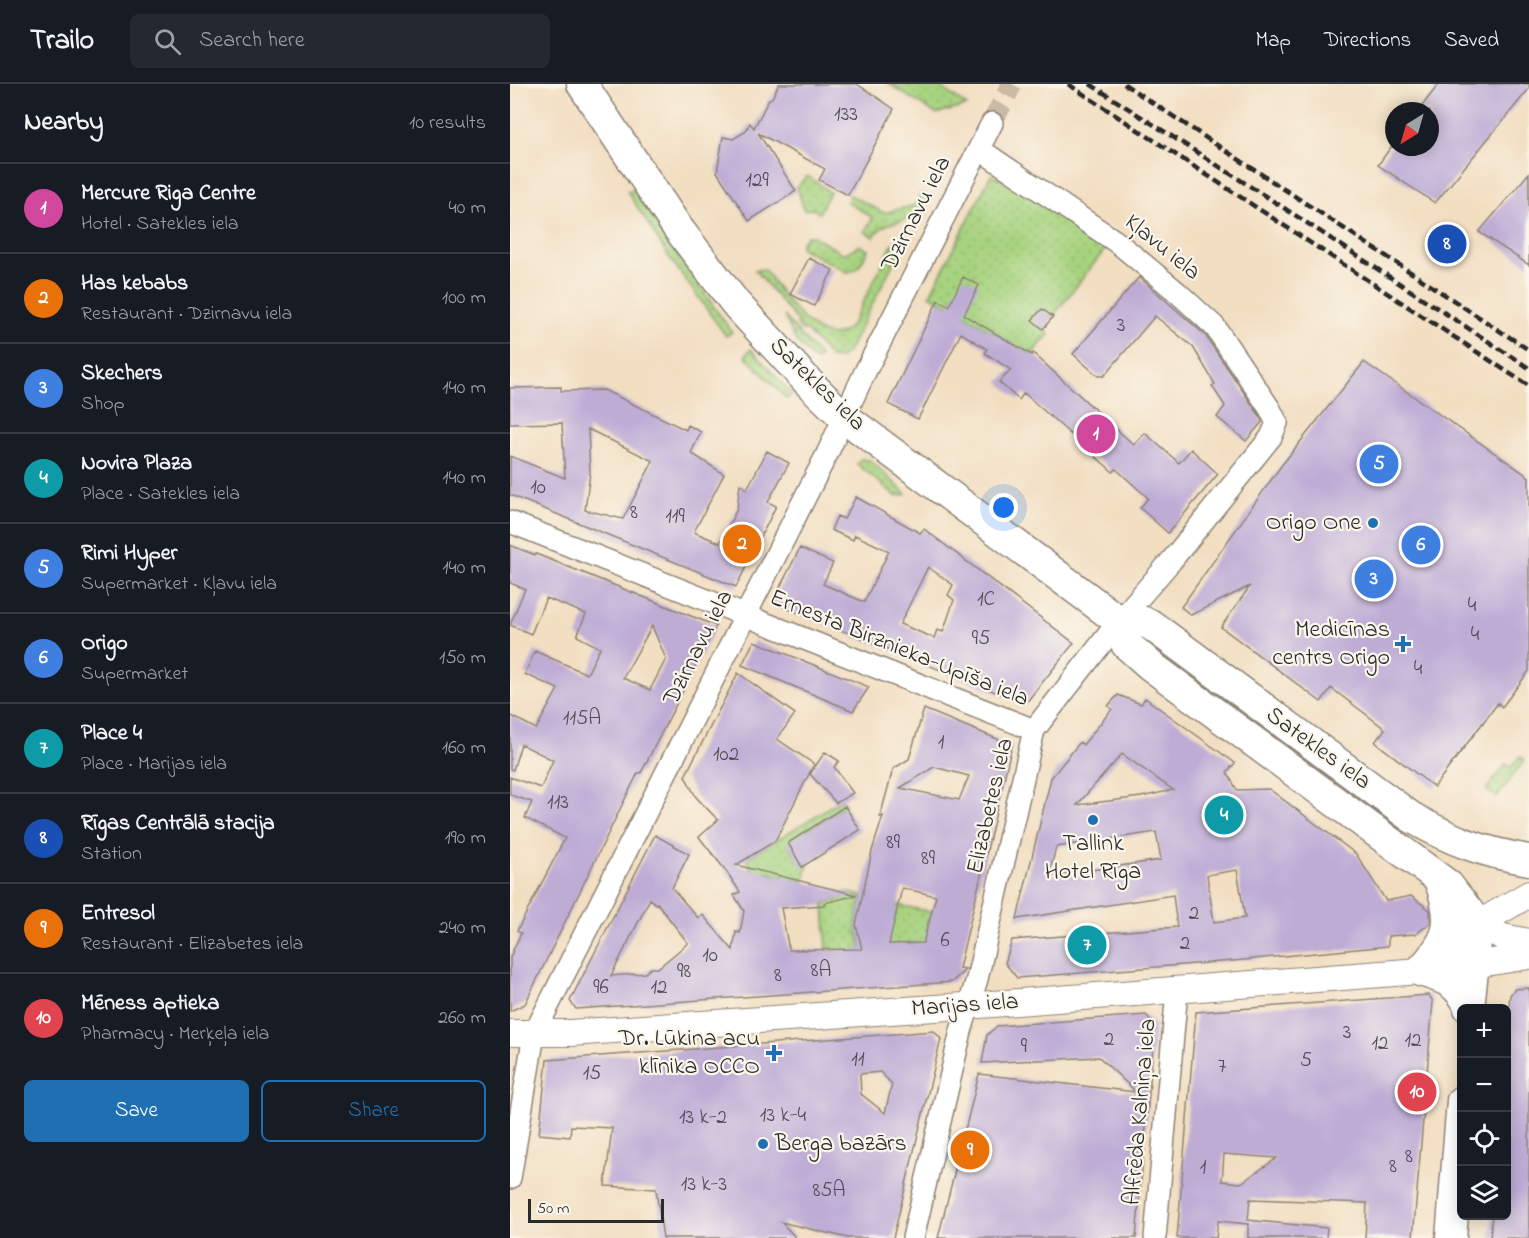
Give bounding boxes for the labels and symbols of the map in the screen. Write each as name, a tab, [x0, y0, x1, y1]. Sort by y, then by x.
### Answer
house number: 133	[834, 100, 858, 130]
north arrow	[1385, 102, 1439, 156]
street label: Dzirnavu iela	[873, 150, 961, 279]
house number: 129	[745, 166, 769, 196]
street label: Kļavu iela	[1116, 206, 1208, 290]
pin: 8	[1428, 222, 1466, 266]
house number: 3	[1117, 311, 1125, 341]
street label: Satekles iela	[761, 330, 873, 440]
pin: 1	[1076, 412, 1116, 456]
pin: 5	[1360, 442, 1398, 487]
house number: 10	[530, 473, 546, 503]
your location	[989, 493, 1018, 522]
house number: 8	[630, 498, 638, 528]
house number: 119	[665, 502, 686, 532]
place label: Origo One	[1266, 506, 1361, 541]
marker: Origo One	[1366, 516, 1380, 530]
pin: 2	[722, 522, 762, 566]
pin: 6	[1402, 522, 1440, 568]
pin: 3	[1354, 556, 1394, 602]
street label: Ernesta Birznieka-Upīša iela	[764, 581, 1034, 717]
street label: Dzirnavu iela	[655, 584, 743, 713]
house number: 1C	[977, 585, 995, 615]
house number: 4	[1468, 591, 1477, 621]
place label: Medicīnas centrs Origo	[1272, 613, 1390, 676]
house number: 4	[1471, 620, 1480, 650]
house number: 95	[972, 624, 990, 654]
marker: Medicīnas centrs Origo	[1394, 635, 1412, 653]
house number: 4	[1414, 654, 1423, 684]
street label: Satekles iela	[1258, 699, 1378, 799]
house number: 115A	[563, 704, 601, 734]
house number: 1	[938, 728, 945, 758]
street label: Elizabetes iela	[958, 735, 1024, 877]
house number: 102	[713, 740, 739, 770]
house number: 113	[547, 788, 569, 818]
pin: 4	[1204, 792, 1244, 838]
marker: Tallink Hotel Rīga	[1086, 813, 1100, 827]
place label: Tallink Hotel Rīga	[1045, 827, 1141, 890]
house number: 89	[886, 828, 901, 858]
house number: 89	[921, 844, 936, 874]
house number: 2	[1189, 899, 1199, 929]
pin: 7	[1068, 922, 1106, 968]
house number: 6	[940, 926, 950, 956]
house number: 2	[1180, 929, 1190, 959]
house number: 10	[702, 941, 718, 971]
house number: 8A	[811, 956, 831, 986]
house number: 98	[677, 957, 691, 987]
house number: 8	[774, 961, 782, 991]
house number: 96	[593, 973, 609, 1003]
house number: 12	[650, 973, 668, 1003]
street label: Marijas iela	[910, 985, 1020, 1027]
street label: Alfrēda Kalniņa iela	[1115, 1017, 1167, 1207]
house number: 3	[1343, 1018, 1351, 1048]
place label: Dr. Lūkina acu klīnika OCCO	[618, 1022, 760, 1085]
house number: 2	[1104, 1025, 1114, 1055]
house number: 12	[1404, 1026, 1422, 1056]
house number: 12	[1371, 1029, 1389, 1059]
house number: 9	[1021, 1032, 1028, 1062]
marker: Dr. Lūkina acu klīnika OCCO	[765, 1044, 783, 1062]
house number: 11	[851, 1045, 865, 1075]
house number: 5	[1300, 1046, 1312, 1076]
house number: 7	[1218, 1052, 1227, 1082]
house number: 15	[583, 1059, 601, 1089]
pin: 10	[1398, 1070, 1436, 1114]
house number: 13 k-4	[760, 1101, 807, 1131]
house number: 13 k-2	[679, 1103, 727, 1133]
place label: Berga bazārs	[774, 1127, 907, 1162]
pin: 9	[950, 1128, 990, 1172]
marker: Berga bazārs	[756, 1137, 770, 1151]
house number: 8	[1405, 1142, 1413, 1172]
house number: 8	[1389, 1152, 1397, 1182]
house number: 1	[1200, 1153, 1207, 1183]
house number: 13 k-3	[681, 1170, 727, 1200]
house number: 85A	[813, 1176, 845, 1206]
scale bar	[528, 1196, 664, 1224]

